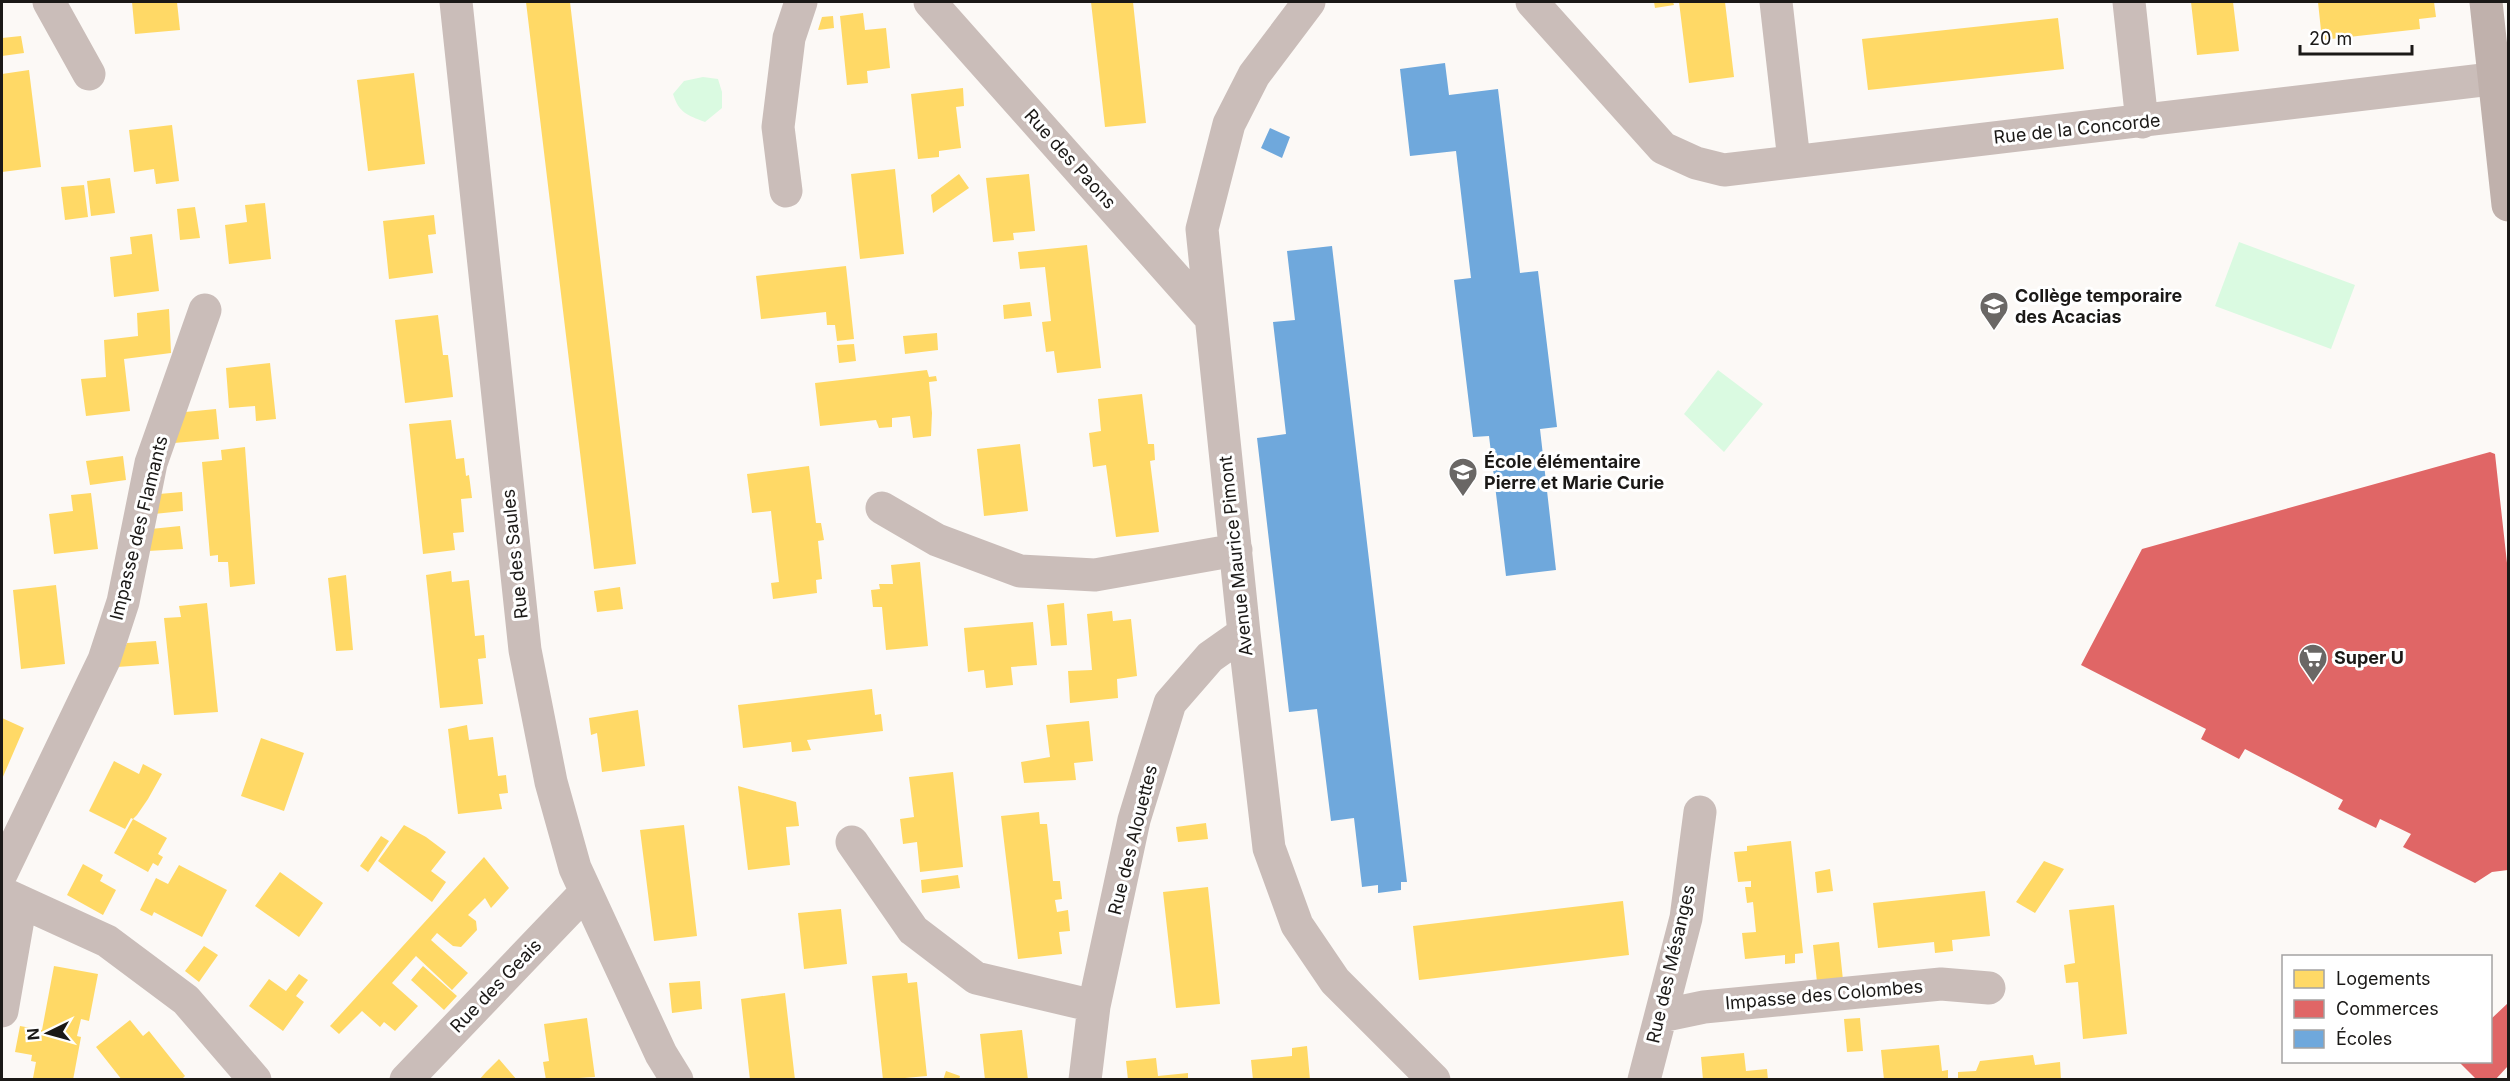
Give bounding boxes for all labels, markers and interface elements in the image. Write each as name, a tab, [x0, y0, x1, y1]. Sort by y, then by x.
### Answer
scale bar	[2300, 18, 2412, 56]
text: 20 m	[2309, 28, 2352, 49]
street label: Rue des Paons	[1020, 105, 1120, 213]
street label: Rue de la Concorde	[1993, 109, 2161, 148]
place label: Collège temporaire des Acacias	[2015, 285, 2182, 327]
school or university icon: Collège temporaire des Acacias	[1978, 290, 2010, 332]
street label: Impasse des Flamants	[105, 433, 172, 622]
place label: École élémentaire Pierre et Marie Curie	[1484, 451, 1665, 493]
street label: Avenue Maurice Pimont	[1215, 455, 1256, 657]
school or university icon: École élémentaire Pierre et Marie Curie	[1447, 456, 1479, 498]
street label: Rue des Saules	[497, 488, 532, 620]
supermarket icon: Super U	[2297, 642, 2329, 684]
place label: Super U	[2334, 647, 2404, 668]
street label: Rue des Alouettes	[1104, 763, 1161, 917]
street label: Rue des Mésanges	[1642, 883, 1699, 1045]
street label: Rue des Geais	[446, 935, 546, 1037]
legend	[2282, 955, 2492, 1063]
text: Logements	[2336, 968, 2431, 989]
street label: Impasse des Colombes	[1724, 975, 1924, 1014]
text: Commerces	[2336, 998, 2439, 1019]
north arrow	[18, 1003, 78, 1063]
text: N	[23, 1027, 44, 1041]
text: Écoles	[2336, 1027, 2392, 1049]

